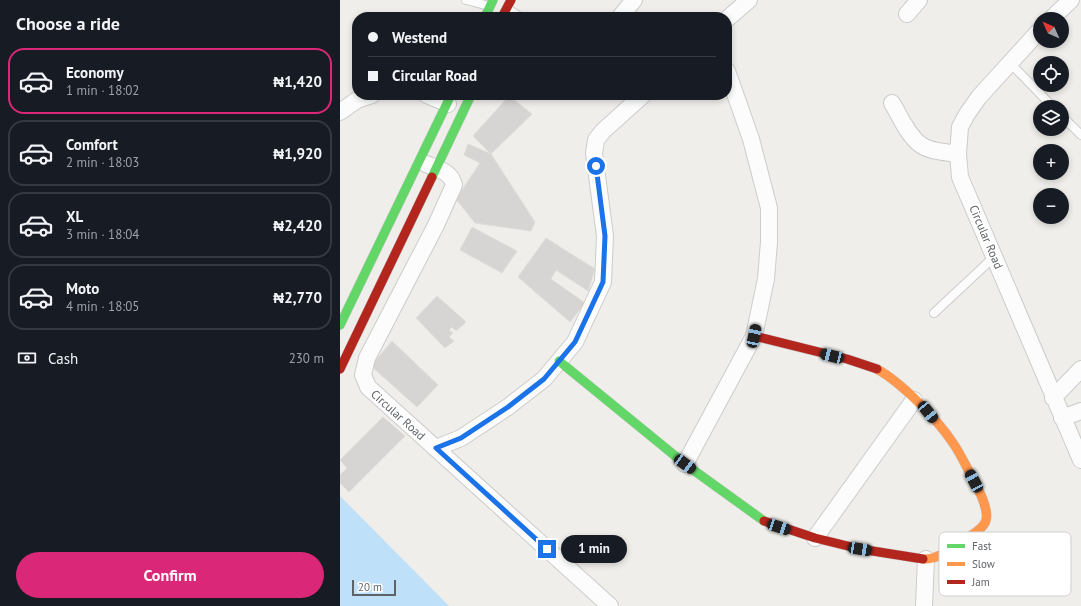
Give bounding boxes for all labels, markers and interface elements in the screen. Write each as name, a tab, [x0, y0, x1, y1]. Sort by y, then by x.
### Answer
text: Choose a ride	[16, 12, 120, 35]
north arrow	[1033, 12, 1069, 48]
map controls	[1033, 12, 1069, 224]
text: Westend	[392, 28, 447, 47]
button: locate	[1033, 56, 1069, 92]
icon: car	[18, 63, 54, 99]
text: Economy	[66, 63, 124, 82]
text: Circular Road	[392, 66, 477, 85]
text: ₦1,420	[273, 72, 322, 91]
text: 1 min · 18:02	[66, 82, 139, 99]
button: layers	[1033, 100, 1069, 136]
icon: car	[18, 135, 54, 171]
text: Comfort	[66, 135, 118, 154]
text: ₦1,920	[273, 144, 322, 163]
button: +	[1033, 144, 1069, 180]
text: 2 min · 18:03	[66, 154, 139, 171]
route start	[587, 157, 605, 175]
button: −	[1033, 188, 1069, 224]
street label: Circular Road	[966, 202, 1007, 271]
icon: car	[18, 207, 54, 243]
text: XL	[66, 207, 83, 226]
text: ₦2,420	[273, 216, 322, 235]
text: 3 min · 18:04	[66, 226, 139, 243]
icon: car	[18, 279, 54, 315]
text: Moto	[66, 279, 99, 298]
text: ₦2,770	[273, 288, 322, 307]
text: 4 min · 18:05	[66, 298, 139, 315]
car	[746, 323, 762, 349]
icon: cash	[16, 347, 38, 369]
car	[819, 347, 845, 365]
text: Cash	[48, 349, 78, 368]
text: 230 m	[289, 350, 324, 367]
street label: Circular Road	[368, 386, 429, 443]
car	[916, 399, 940, 425]
car	[672, 452, 698, 476]
car	[963, 468, 985, 494]
car	[766, 518, 792, 536]
legend	[939, 532, 1071, 596]
callout: 1 min	[561, 535, 627, 563]
text: Fast	[972, 539, 992, 553]
route end	[538, 540, 556, 558]
text: 1 min	[578, 540, 610, 557]
car	[847, 541, 873, 557]
button: Confirm	[16, 552, 324, 598]
text: Slow	[972, 557, 995, 571]
text: Jam	[971, 575, 990, 589]
scale bar	[352, 578, 396, 597]
text: 20 m	[358, 580, 382, 594]

